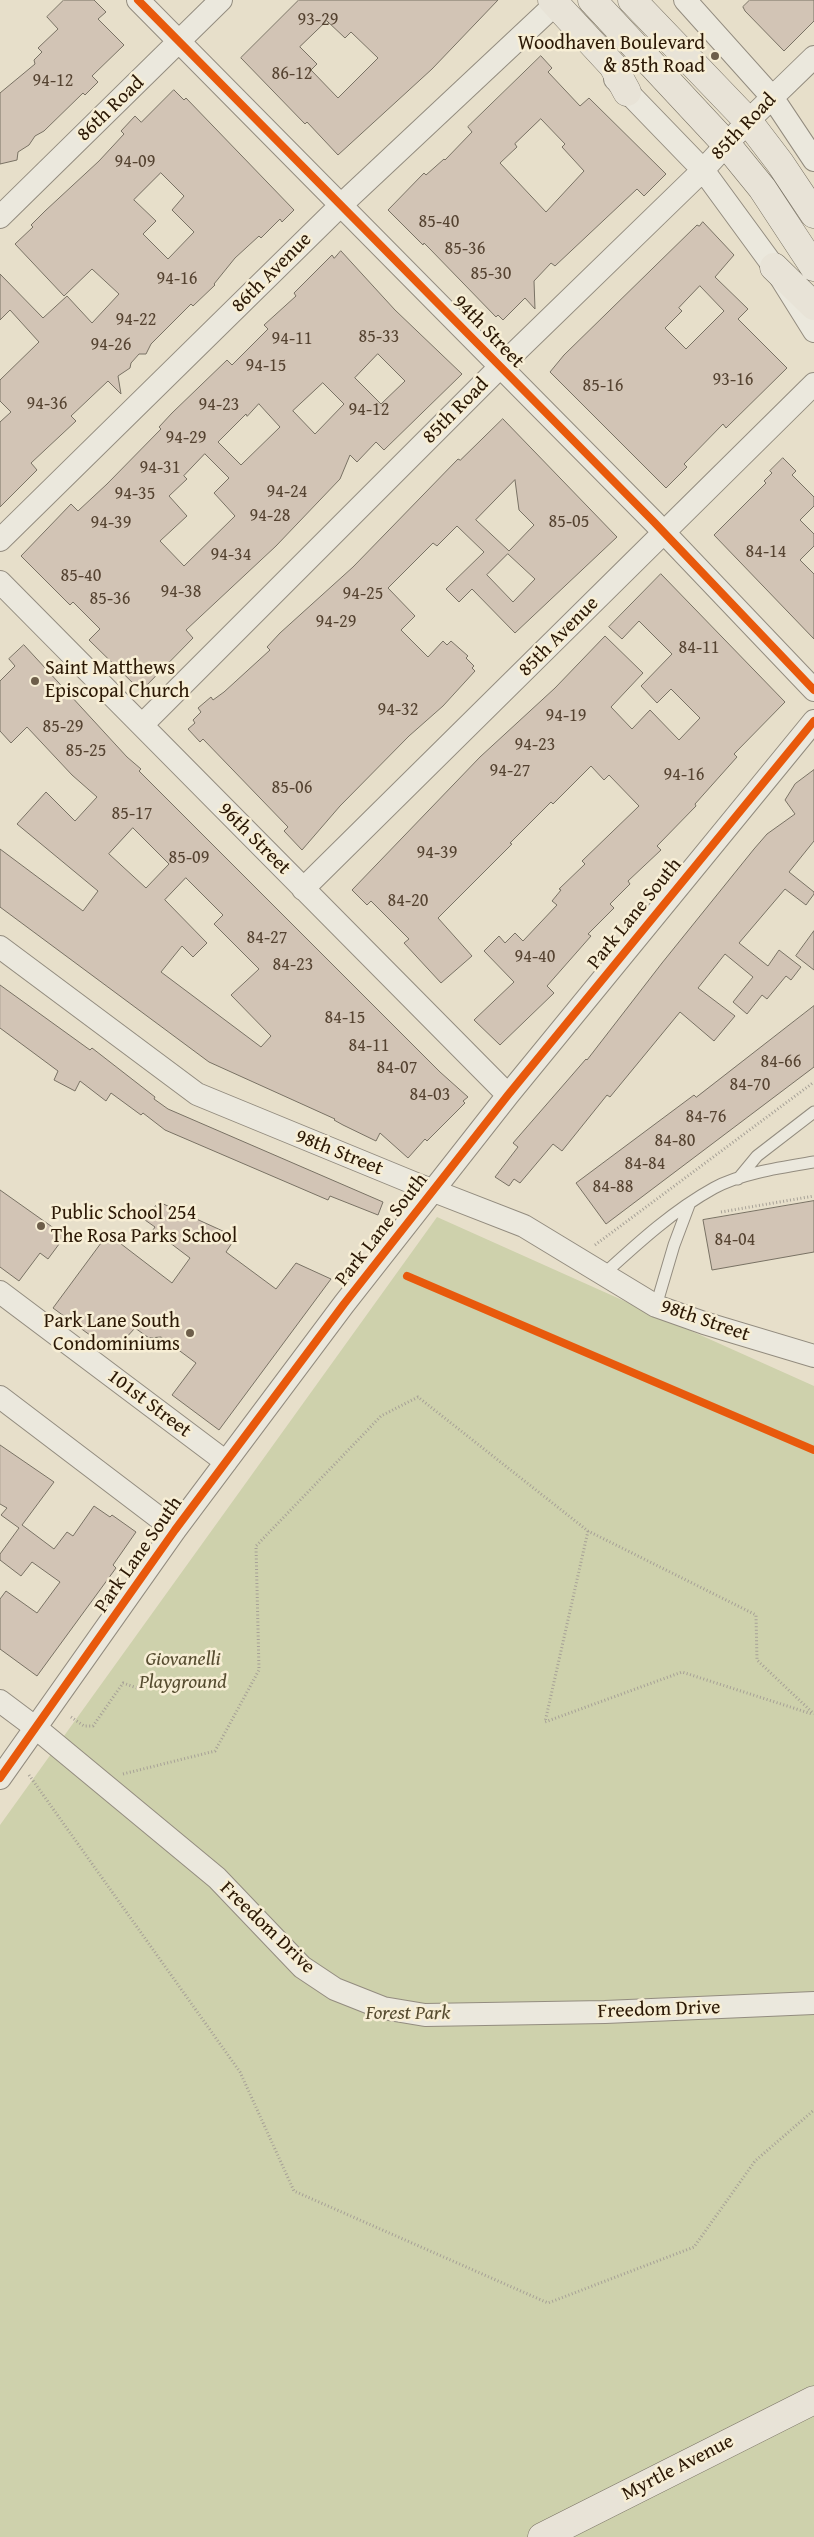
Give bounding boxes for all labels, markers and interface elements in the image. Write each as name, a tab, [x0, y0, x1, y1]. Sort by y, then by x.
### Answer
house number: 93-29	[298, 9, 338, 31]
place label: Woodhaven Boulevard & 85th Road	[518, 32, 705, 79]
marker: Woodhaven Boulevard & 85th Road	[709, 50, 721, 62]
house number: 86-12	[272, 63, 312, 85]
house number: 94-12	[33, 70, 73, 92]
street label: 86th Road	[73, 71, 149, 147]
street label: 85th Road	[706, 89, 782, 165]
house number: 94-09	[115, 151, 155, 173]
house number: 85-40	[419, 211, 459, 233]
street label: 86th Avenue	[227, 228, 317, 318]
house number: 85-36	[445, 238, 485, 260]
house number: 85-30	[471, 263, 511, 285]
house number: 94-16	[157, 268, 197, 290]
street label: 94th Street	[447, 290, 529, 374]
house number: 94-22	[116, 309, 156, 331]
house number: 85-33	[359, 326, 399, 348]
house number: 94-11	[272, 328, 312, 350]
house number: 94-26	[91, 334, 131, 356]
house number: 94-15	[246, 355, 286, 377]
house number: 93-16	[713, 369, 753, 391]
street label: 85th Road	[418, 373, 494, 449]
house number: 85-16	[583, 375, 623, 397]
house number: 94-36	[27, 393, 67, 415]
house number: 94-23	[199, 394, 239, 416]
house number: 94-12	[349, 399, 389, 421]
house number: 94-29	[166, 427, 206, 449]
house number: 94-31	[140, 457, 180, 479]
house number: 94-24	[267, 481, 307, 503]
house number: 94-35	[115, 483, 155, 505]
house number: 94-28	[250, 505, 290, 527]
house number: 85-05	[549, 511, 589, 533]
house number: 94-39	[91, 512, 131, 534]
house number: 84-14	[746, 541, 786, 563]
house number: 94-34	[211, 544, 251, 566]
house number: 85-40	[61, 565, 101, 587]
house number: 94-38	[161, 581, 201, 603]
house number: 94-25	[343, 583, 383, 605]
house number: 85-36	[90, 588, 130, 610]
street label: 85th Avenue	[514, 592, 604, 682]
house number: 94-29	[316, 611, 356, 633]
house number: 84-11	[679, 637, 719, 659]
place label: Saint Matthews Episcopal Church	[45, 657, 189, 704]
marker: Saint Matthews Episcopal Church	[29, 675, 41, 687]
house number: 94-32	[378, 699, 418, 721]
house number: 94-19	[546, 705, 586, 727]
house number: 85-29	[43, 716, 83, 738]
house number: 94-23	[515, 734, 555, 756]
house number: 85-25	[66, 740, 106, 762]
house number: 94-27	[490, 760, 530, 782]
house number: 94-16	[664, 764, 704, 786]
house number: 85-06	[272, 777, 312, 799]
street label: 96th Street	[213, 798, 295, 880]
house number: 85-17	[112, 803, 152, 825]
house number: 94-39	[417, 842, 457, 864]
house number: 85-09	[169, 847, 209, 869]
street label: Park Lane South	[583, 853, 687, 975]
house number: 84-20	[388, 890, 428, 912]
house number: 84-27	[247, 927, 287, 949]
house number: 94-40	[515, 946, 555, 968]
house number: 84-23	[273, 954, 313, 976]
house number: 84-15	[325, 1007, 365, 1029]
house number: 84-11	[349, 1035, 389, 1057]
house number: 84-66	[761, 1051, 801, 1073]
house number: 84-07	[377, 1057, 417, 1079]
house number: 84-70	[730, 1074, 770, 1096]
house number: 84-03	[410, 1084, 450, 1106]
house number: 84-76	[686, 1106, 726, 1128]
street label: 98th Street	[292, 1125, 386, 1181]
house number: 84-80	[655, 1130, 695, 1152]
house number: 84-84	[625, 1153, 665, 1175]
street label: Park Lane South	[331, 1169, 433, 1291]
house number: 84-88	[593, 1176, 633, 1198]
place label: Public School 254 The Rosa Parks School	[51, 1202, 237, 1249]
marker: Public School 254 The Rosa Parks School	[35, 1220, 47, 1232]
house number: 84-04	[715, 1229, 755, 1251]
street label: 98th Street	[657, 1295, 753, 1347]
place label: Park Lane South Condominiums	[44, 1310, 180, 1357]
marker: Park Lane South Condominiums	[184, 1327, 196, 1339]
street label: 101st Street	[102, 1365, 196, 1443]
street label: Park Lane South	[90, 1492, 188, 1618]
park label: Giovanelli Playground	[139, 1648, 227, 1695]
street label: Freedom Drive	[214, 1877, 320, 1979]
street label: Freedom Drive	[597, 1996, 721, 2024]
park label: Forest Park	[366, 2002, 450, 2026]
street label: Myrtle Avenue	[618, 2429, 738, 2507]

